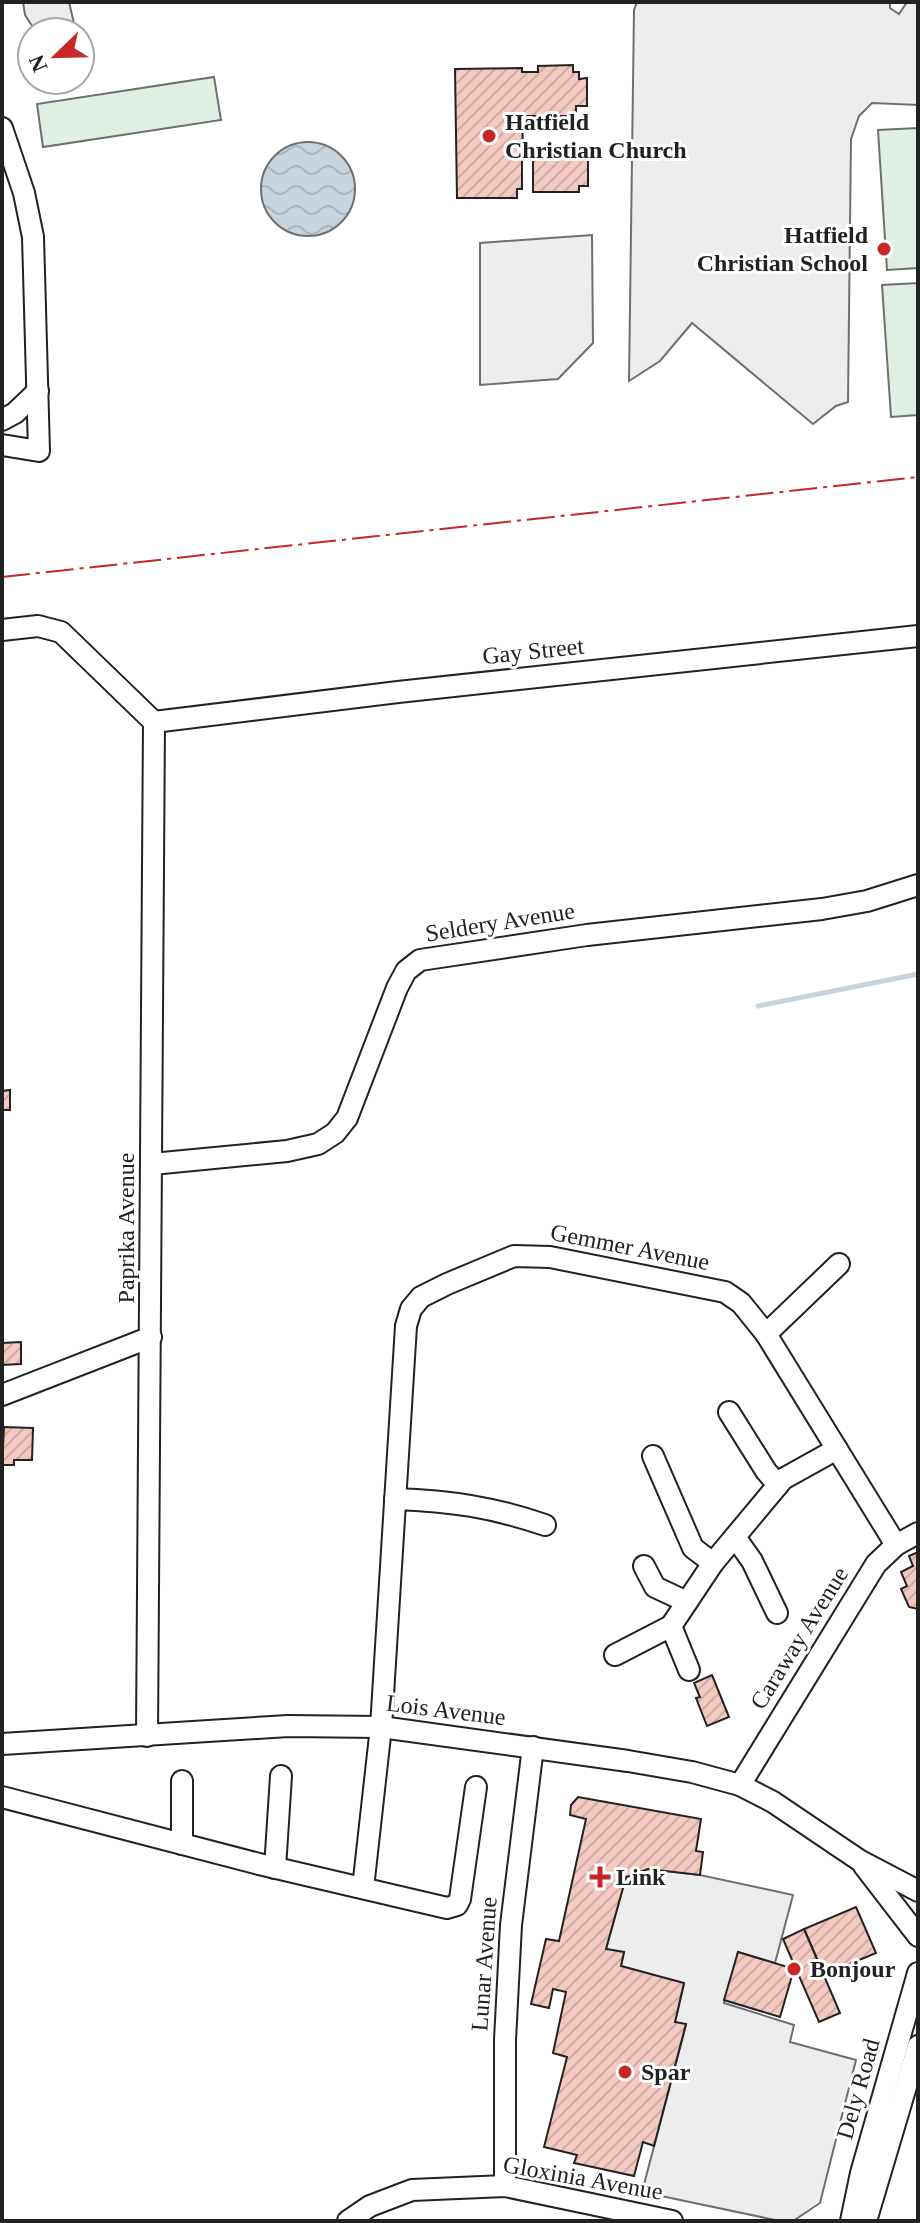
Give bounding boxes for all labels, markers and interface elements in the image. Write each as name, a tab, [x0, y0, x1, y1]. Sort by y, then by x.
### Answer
north arrow	[16, 16, 96, 96]
text: N	[23, 51, 53, 76]
place label: Hatfield Christian Church	[505, 109, 687, 163]
marker: Hatfield Christian Church	[480, 127, 498, 145]
place label: Hatfield Christian School	[697, 222, 869, 276]
marker: Hatfield Christian School	[875, 240, 893, 258]
street label: Gay Street	[481, 633, 585, 669]
street label: Seldery Avenue	[423, 897, 577, 947]
street label: Paprika Avenue	[113, 1153, 139, 1303]
street label: Gemmer Avenue	[548, 1219, 712, 1275]
street label: Caraway Avenue	[745, 1562, 853, 1714]
street label: Lois Avenue	[385, 1690, 507, 1730]
place label: Link	[616, 1864, 666, 1890]
marker: Link	[591, 1868, 609, 1886]
street label: Lunar Avenue	[466, 1896, 502, 2032]
place label: Bonjour	[810, 1956, 896, 1982]
marker: Bonjour	[785, 1960, 803, 1978]
street label: Dely Road	[831, 2036, 885, 2142]
place label: Spar	[641, 2059, 691, 2085]
marker: Spar	[616, 2063, 634, 2081]
street label: Gloxinia Avenue	[501, 2151, 665, 2205]

